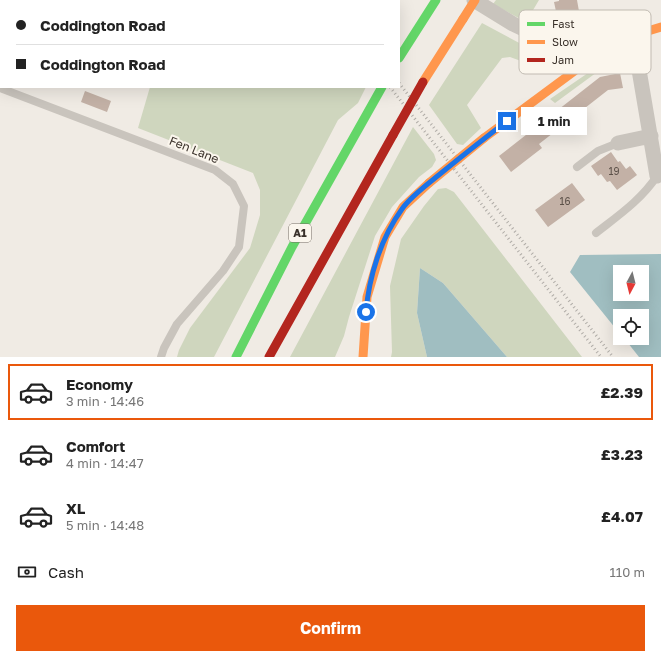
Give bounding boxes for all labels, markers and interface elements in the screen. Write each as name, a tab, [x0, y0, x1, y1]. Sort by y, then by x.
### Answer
legend	[519, 10, 651, 74]
text: Coddington Road	[40, 16, 165, 34]
text: Fast	[552, 17, 575, 30]
text: Slow	[552, 35, 578, 48]
text: Jam	[552, 53, 574, 66]
text: Coddington Road	[40, 55, 165, 73]
callout: 1 min	[521, 107, 587, 135]
route end	[498, 112, 516, 130]
text: 1 min	[538, 113, 570, 129]
street label: Fen Lane	[167, 133, 221, 166]
house number: 19	[609, 165, 619, 177]
house number: 16	[560, 195, 570, 207]
road number: A1	[289, 224, 311, 242]
north arrow	[613, 265, 649, 301]
map controls	[613, 265, 649, 345]
route start	[357, 303, 375, 321]
button: locate	[613, 309, 649, 345]
icon: car	[18, 374, 54, 410]
text: Economy	[66, 375, 133, 393]
text: £2.39	[600, 383, 643, 401]
text: 3 min · 14:46	[66, 393, 144, 409]
icon: car	[18, 436, 54, 472]
text: Comfort	[66, 437, 125, 455]
text: £3.23	[601, 445, 643, 463]
text: 4 min · 14:47	[66, 455, 144, 471]
icon: car	[18, 498, 54, 534]
text: XL	[66, 499, 85, 517]
text: £4.07	[601, 507, 643, 525]
text: 5 min · 14:48	[66, 517, 144, 533]
icon: cash	[16, 561, 38, 583]
text: Cash	[48, 563, 84, 581]
text: 110 m	[610, 564, 645, 580]
button: Confirm	[16, 605, 645, 651]

